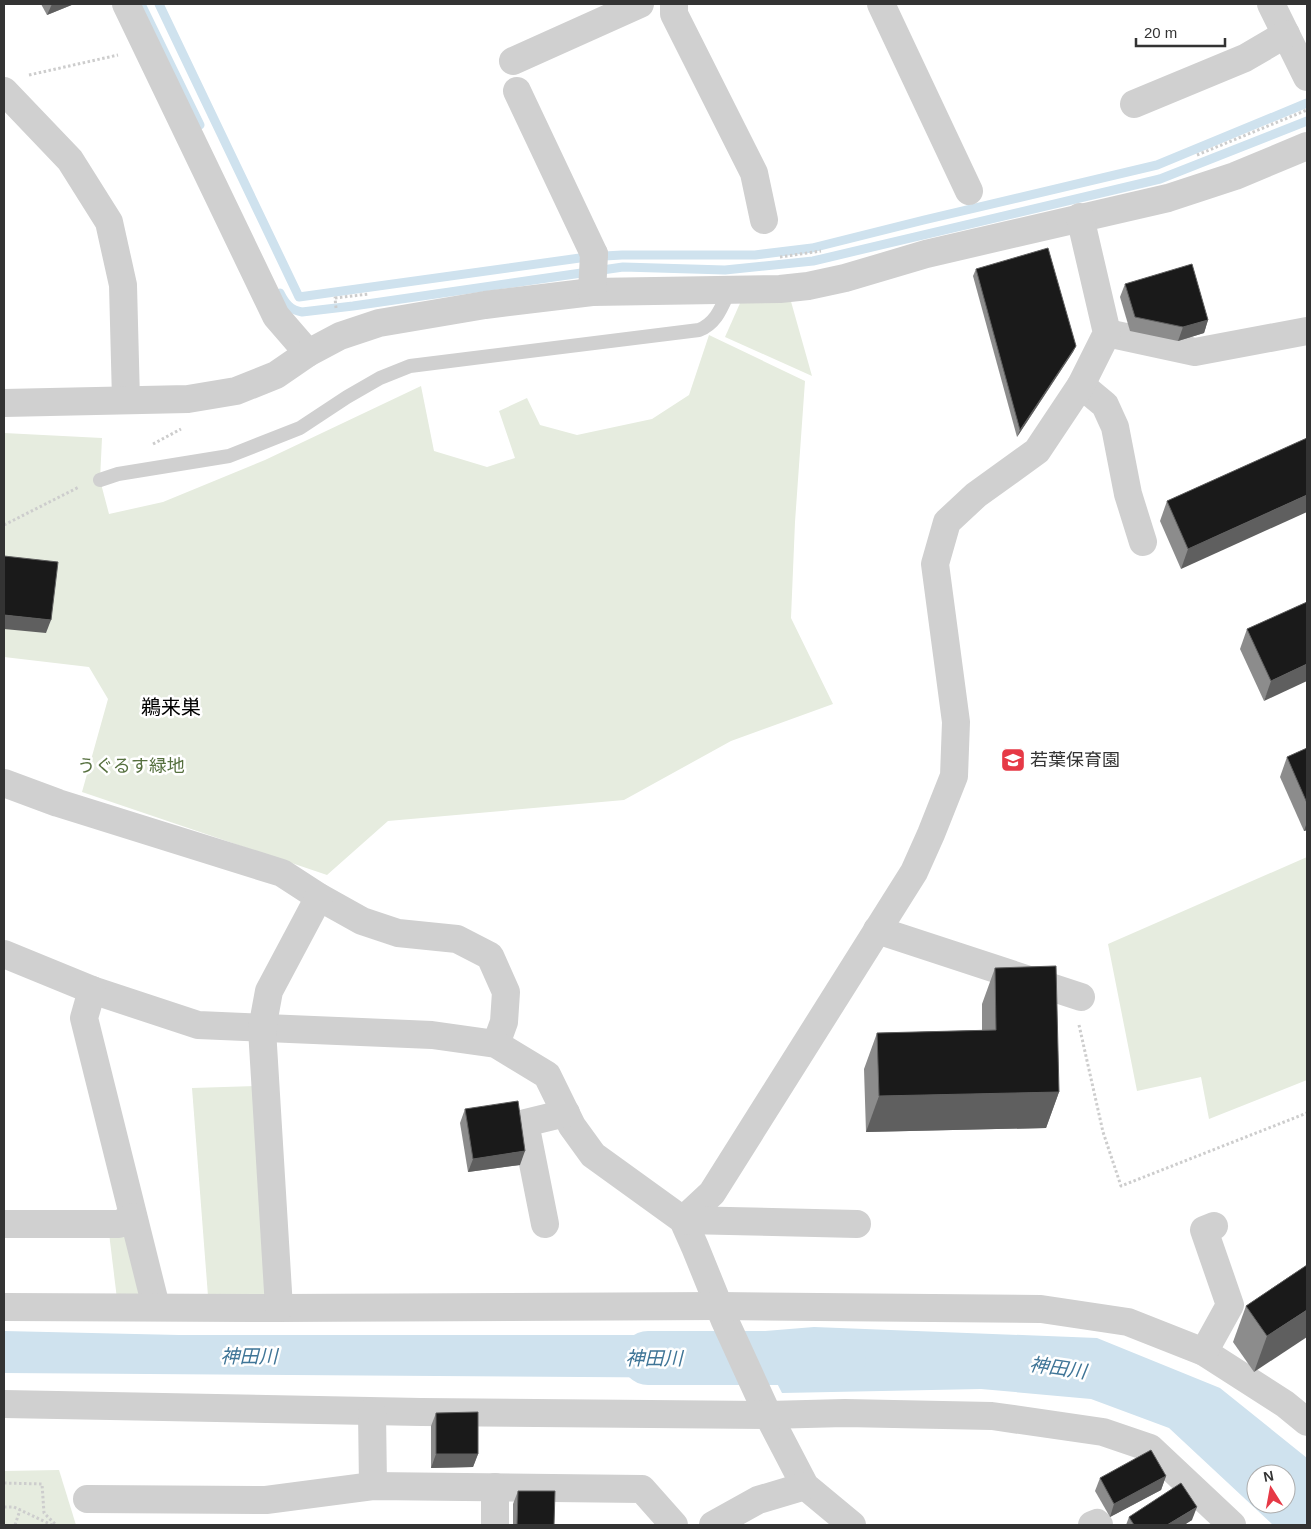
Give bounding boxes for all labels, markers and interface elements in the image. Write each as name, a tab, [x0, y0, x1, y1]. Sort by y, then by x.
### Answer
scale bar	[1136, 15, 1225, 47]
text: 20 m	[1144, 24, 1177, 41]
district label: 鵜来巣	[141, 696, 201, 718]
school or university icon: 若葉保育園	[1000, 747, 1026, 773]
place label: 若葉保育園	[1030, 750, 1120, 770]
park label: うぐるす緑地	[77, 756, 185, 776]
water label: 神田川	[220, 1346, 279, 1367]
water label: 神田川	[625, 1348, 684, 1369]
water label: 神田川	[1028, 1354, 1090, 1383]
north arrow	[1246, 1464, 1296, 1514]
text: N	[1262, 1467, 1275, 1485]

